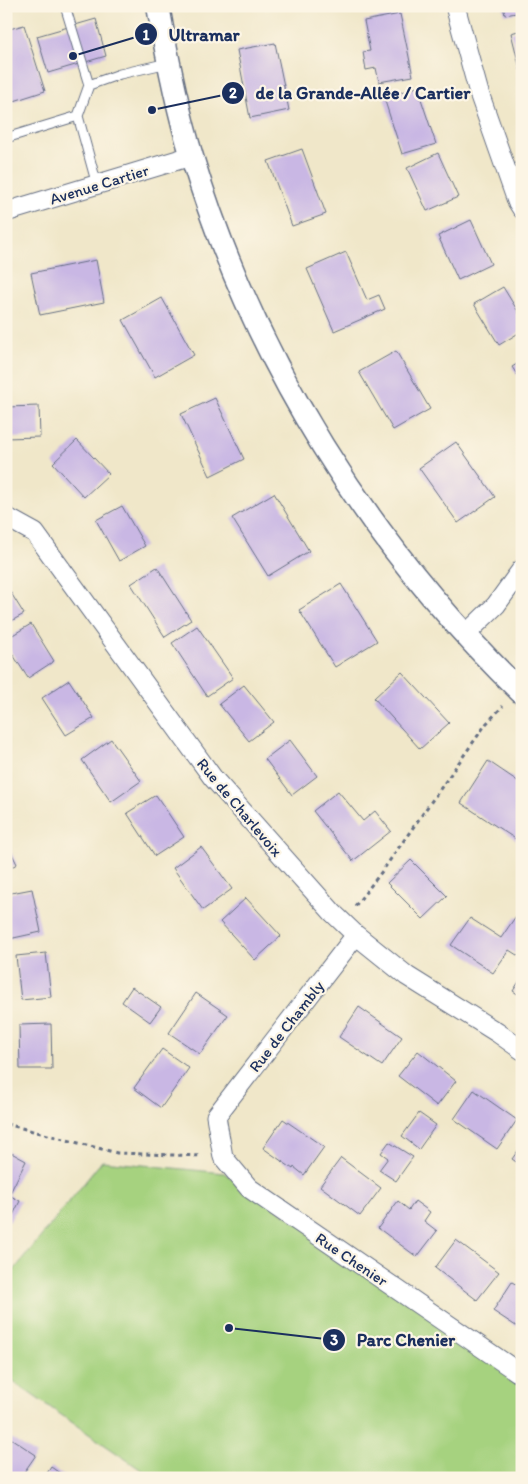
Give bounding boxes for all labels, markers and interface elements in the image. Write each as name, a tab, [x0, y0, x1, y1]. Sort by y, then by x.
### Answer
callout: Ultramar	[133, 18, 250, 51]
text: Ultramar	[168, 24, 241, 46]
text: 1	[143, 26, 150, 44]
callout: de la Grande-Allée / Cartier	[221, 76, 481, 109]
text: de la Grande-Allée / Cartier	[256, 82, 471, 104]
text: 2	[229, 84, 237, 102]
street label: Avenue Cartier	[47, 160, 151, 209]
street label: Rue de Charlevoix	[193, 754, 286, 860]
street label: Rue de Chambly	[245, 977, 328, 1076]
street label: Rue Chenier	[312, 1228, 392, 1291]
callout: Parc Chenier	[322, 1324, 465, 1357]
text: Parc Chenier	[357, 1329, 456, 1351]
text: 3	[330, 1331, 338, 1349]

